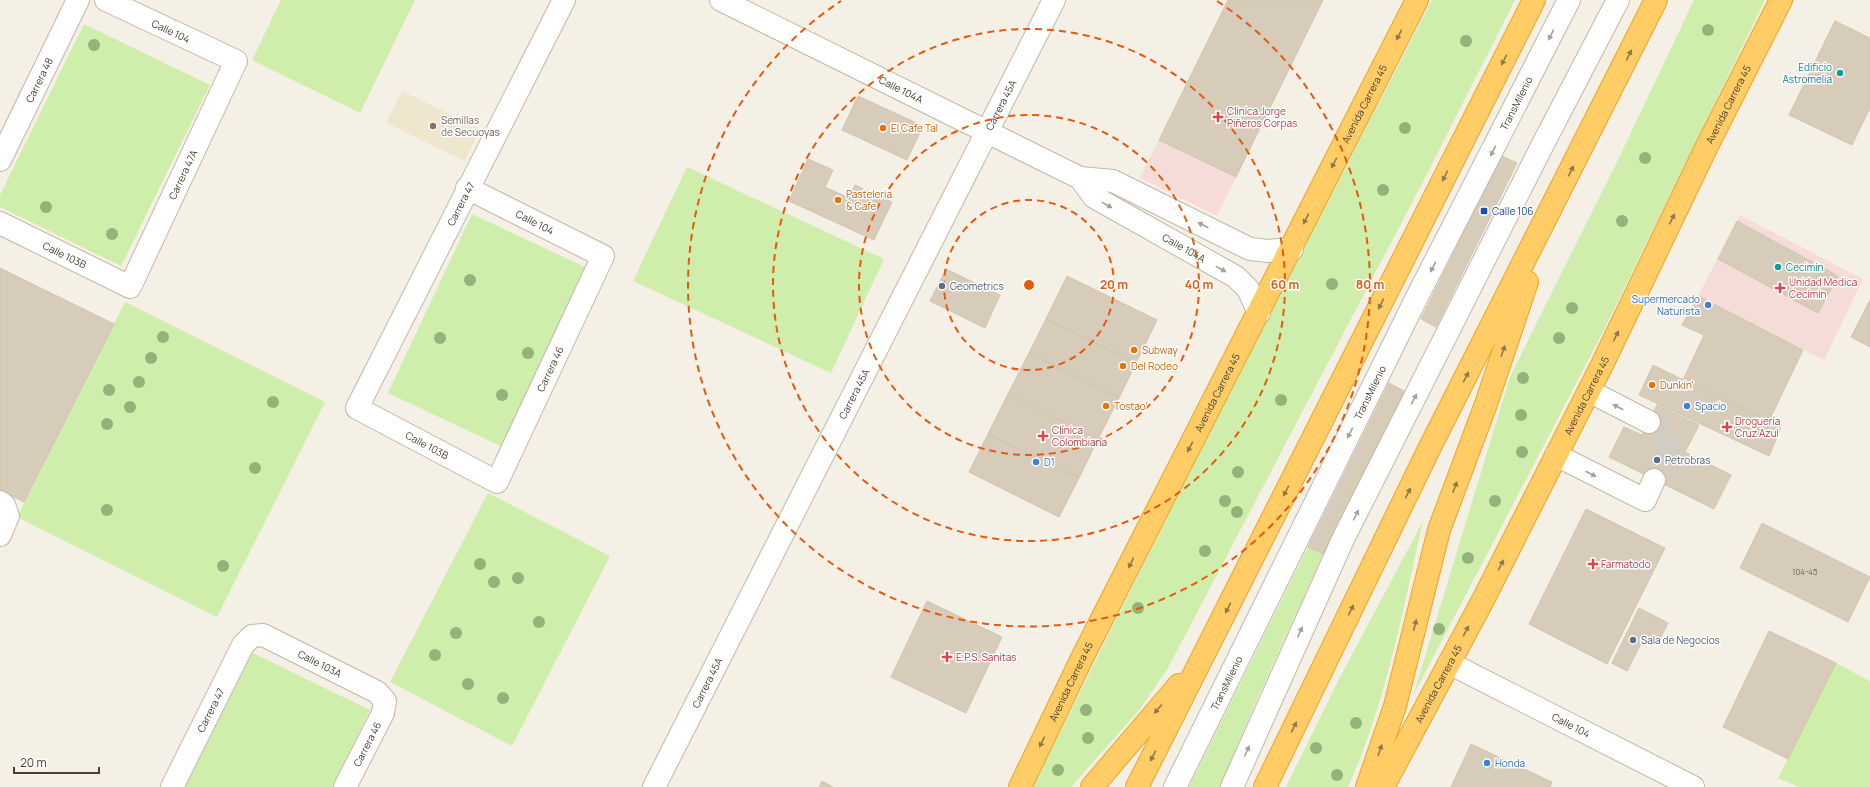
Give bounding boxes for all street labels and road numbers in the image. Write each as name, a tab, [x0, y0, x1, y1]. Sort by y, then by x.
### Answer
street label: Calle 104	[149, 16, 193, 46]
street label: Carrera 48	[22, 55, 56, 105]
street label: Avenida Carrera 45	[1338, 62, 1390, 146]
street label: Avenida Carrera 45	[1702, 62, 1754, 146]
street label: Calle 104A	[877, 72, 926, 106]
street label: TransMilenio	[1496, 74, 1536, 133]
street label: Carrera 45A	[982, 77, 1020, 133]
street label: Carrera 47A	[165, 147, 201, 202]
street label: Carrera 47	[444, 179, 478, 228]
street label: Calle 104	[513, 207, 557, 238]
street label: Calle 104A	[1160, 230, 1209, 266]
street label: Calle 103B	[40, 238, 89, 271]
street label: Carrera 46	[533, 344, 567, 394]
street label: Avenida Carrera 45	[1191, 351, 1243, 434]
street label: Avenida Carrera 45	[1561, 354, 1612, 438]
street label: TransMilenio	[1351, 363, 1389, 422]
street label: Carrera 45A	[835, 366, 873, 421]
street label: Calle 103B	[403, 428, 451, 462]
street label: Avenida Carrera 45	[1046, 639, 1096, 724]
street label: Avenida Carrera 45	[1412, 642, 1465, 725]
street label: Calle 103A	[296, 647, 345, 680]
street label: TransMilenio	[1207, 654, 1246, 712]
street label: Carrera 45A	[688, 655, 726, 710]
street label: Carrera 47	[194, 686, 227, 735]
street label: Calle 104	[1550, 709, 1593, 741]
street label: Carrera 46	[350, 719, 384, 769]

